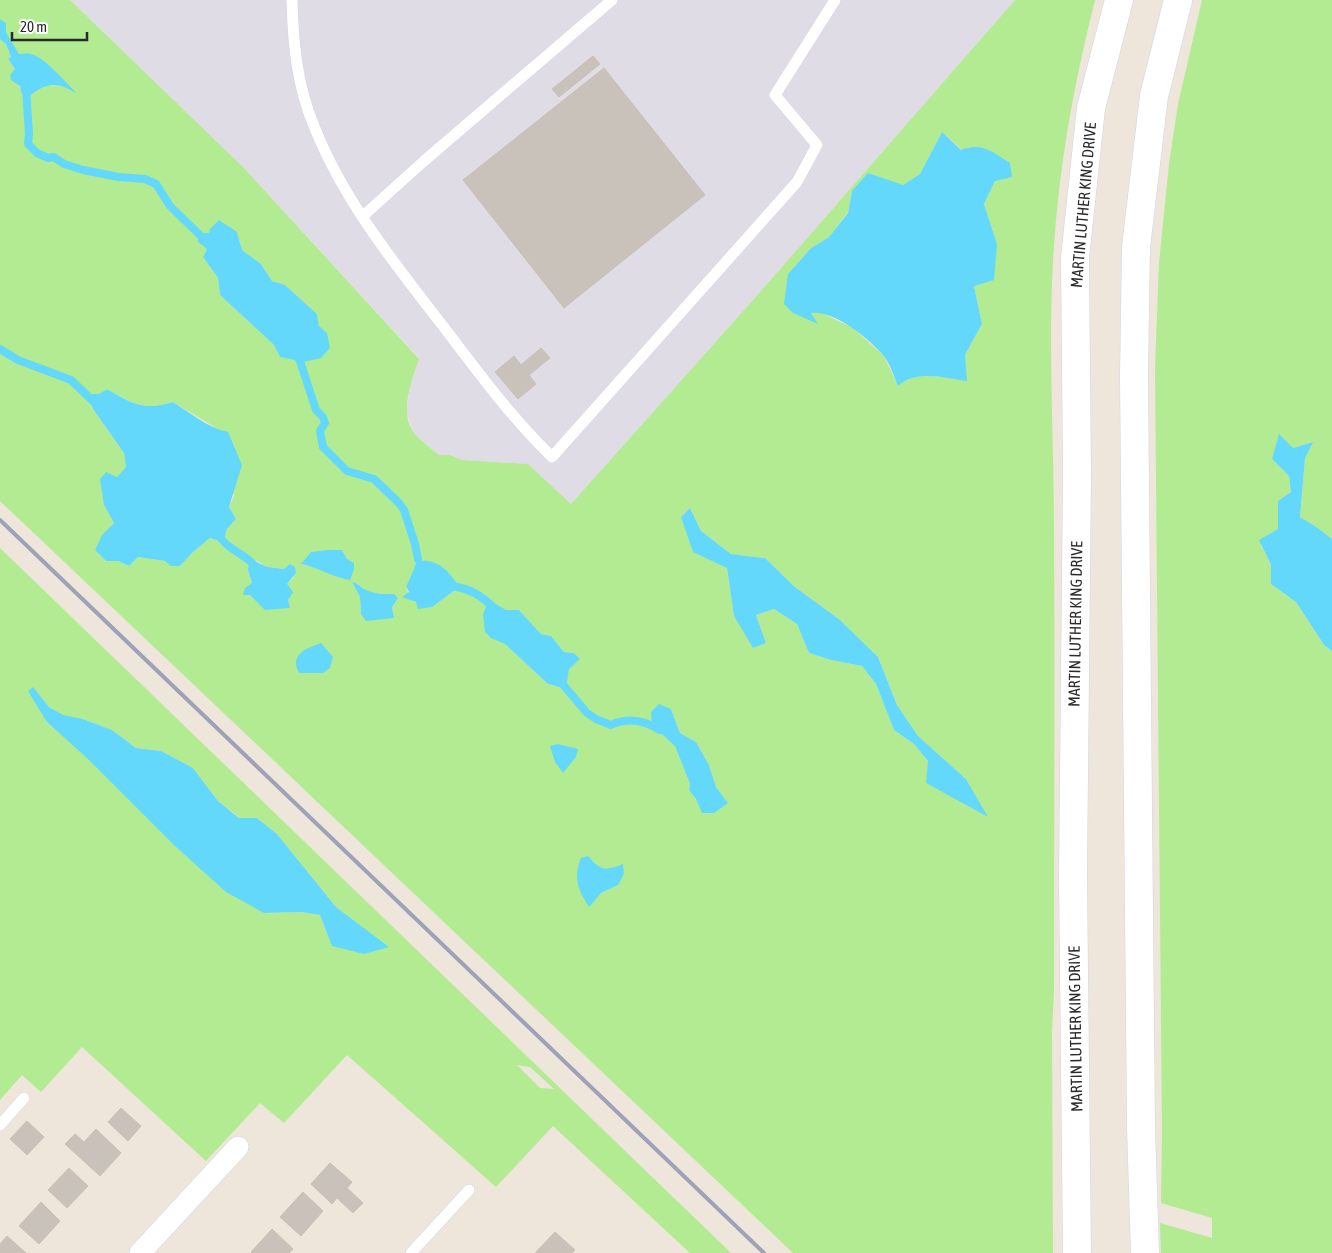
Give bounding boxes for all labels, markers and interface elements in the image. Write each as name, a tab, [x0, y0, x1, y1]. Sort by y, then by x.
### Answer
scale bar	[12, 10, 88, 42]
text: 20 m	[20, 18, 47, 35]
street label: MARTIN LUTHER KING DRIVE	[1067, 121, 1099, 288]
street label: MARTIN LUTHER KING DRIVE	[1065, 541, 1085, 707]
street label: MARTIN LUTHER KING DRIVE	[1065, 946, 1085, 1112]

